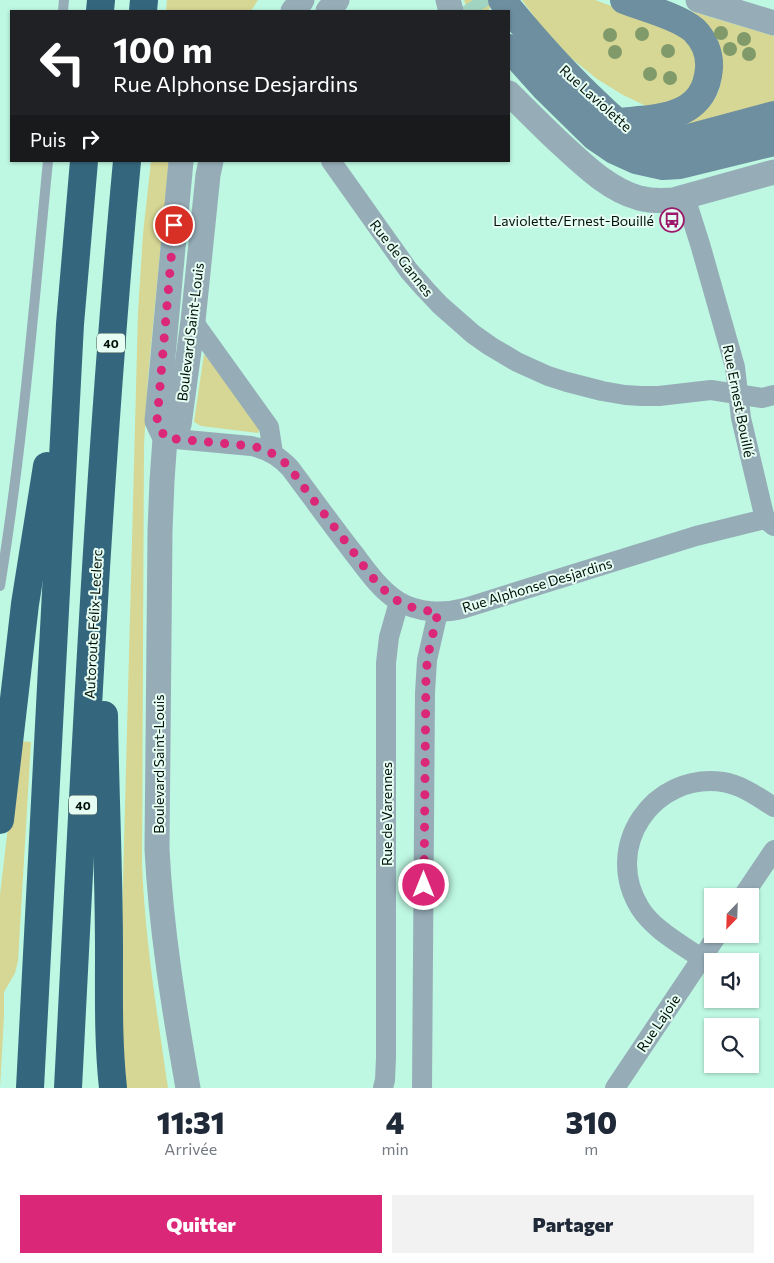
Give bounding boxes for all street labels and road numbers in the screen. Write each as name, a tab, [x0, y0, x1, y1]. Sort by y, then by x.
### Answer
street label: Rue Laviolette	[556, 61, 636, 135]
street label: Rue de Gannes	[367, 216, 437, 300]
street label: Boulevard Saint-Louis	[173, 262, 207, 402]
road number: 40	[97, 333, 125, 352]
street label: Rue Ernest Bouillé	[720, 343, 758, 459]
street label: Autoroute Félix-Leclerc	[81, 549, 105, 699]
street label: Rue Alphonse Desjardins	[460, 554, 614, 616]
street label: Boulevard Saint-Louis	[150, 694, 167, 834]
street label: Rue de Varennes	[378, 762, 395, 866]
road number: 40	[69, 796, 97, 814]
street label: Rue Lajoie	[633, 991, 683, 1055]

